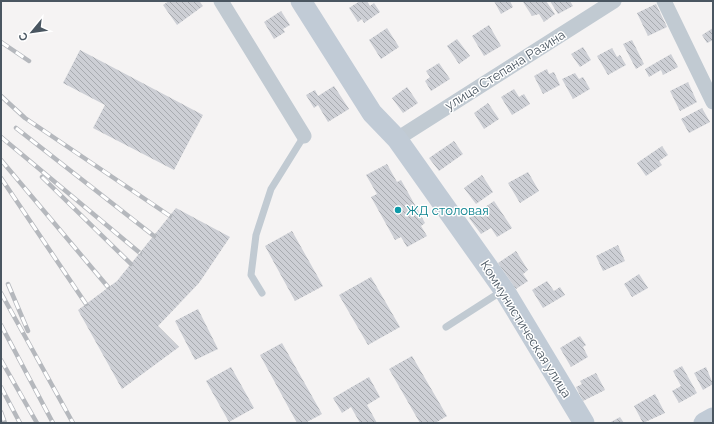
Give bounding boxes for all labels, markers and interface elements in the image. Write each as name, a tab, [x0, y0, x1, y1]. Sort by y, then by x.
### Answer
north arrow	[12, 12, 52, 52]
street label: улица Степана Разина	[442, 27, 568, 113]
text: С	[16, 30, 31, 43]
place label: ЖД столовая	[406, 203, 489, 218]
marker: ЖД столовая	[393, 205, 403, 215]
street label: Коммунистическая улица	[478, 258, 574, 400]

